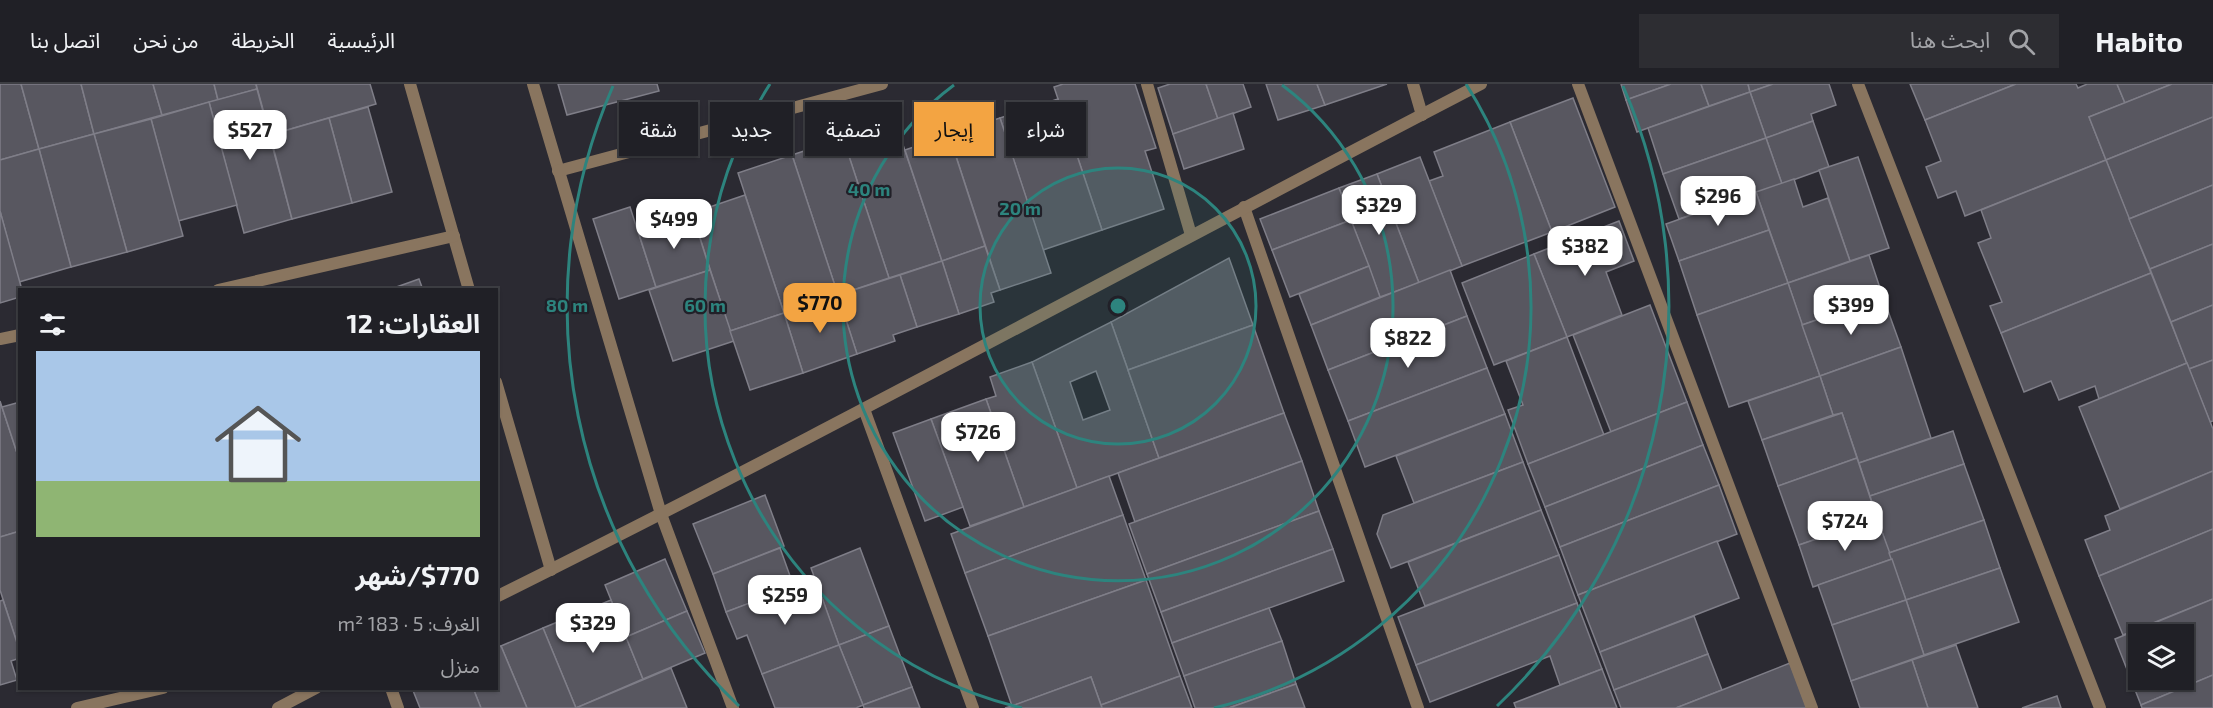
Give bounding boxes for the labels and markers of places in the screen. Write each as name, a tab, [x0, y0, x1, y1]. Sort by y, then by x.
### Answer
pin: $527	[214, 110, 286, 161]
pin: $296	[1682, 176, 1754, 227]
pin: $329	[1343, 185, 1415, 236]
pin: $499	[638, 199, 710, 250]
pin: $382	[1549, 226, 1621, 277]
pin: $770	[784, 283, 856, 334]
pin: $399	[1815, 285, 1887, 336]
centre of rings	[1108, 296, 1128, 316]
pin: $822	[1372, 318, 1444, 369]
pin: $726	[942, 412, 1014, 463]
pin: $724	[1809, 501, 1881, 552]
pin: $259	[749, 575, 821, 626]
pin: $329	[557, 603, 629, 654]

